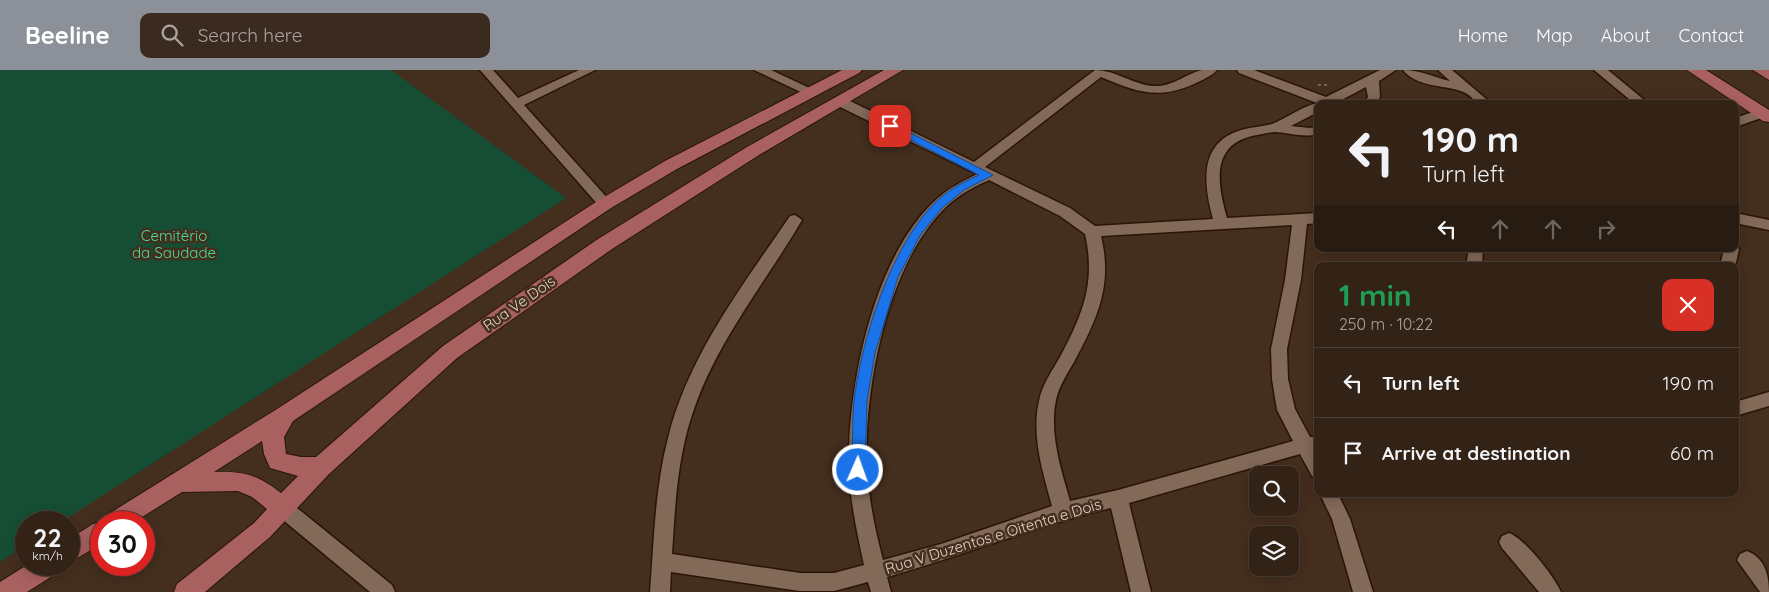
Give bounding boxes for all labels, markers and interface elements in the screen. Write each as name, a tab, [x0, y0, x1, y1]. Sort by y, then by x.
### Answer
search box	[140, 13, 490, 58]
text: Beeline	[25, 20, 110, 50]
icon: search	[158, 21, 186, 49]
text: Search here	[198, 23, 303, 47]
text: Home	[1458, 24, 1508, 47]
text: Map	[1536, 24, 1573, 47]
text: About	[1601, 24, 1651, 47]
text: Contact	[1679, 24, 1744, 47]
pin	[869, 105, 911, 147]
icon: arrive	[876, 112, 904, 140]
text: 190 m	[1422, 117, 1519, 161]
icon: left	[1339, 120, 1404, 185]
text: Turn left	[1422, 160, 1505, 188]
icon: left	[1433, 215, 1461, 243]
icon: ahead	[1486, 215, 1514, 243]
icon: ahead	[1539, 215, 1567, 243]
icon: right	[1592, 215, 1620, 243]
park label: Cemitério da Saudade	[132, 226, 216, 262]
street label: Rua Ve Dois	[479, 271, 559, 335]
text: 1 min	[1339, 276, 1412, 314]
button: close	[1662, 279, 1714, 331]
text: 250 m · 10:22	[1339, 314, 1433, 334]
icon: left	[1339, 369, 1367, 397]
text: Turn left	[1382, 371, 1460, 395]
text: 190 m	[1663, 371, 1714, 395]
icon: arrive	[1339, 439, 1367, 467]
text: Arrive at destination	[1382, 441, 1571, 465]
text: 60 m	[1670, 441, 1714, 465]
position arrow	[831, 443, 883, 495]
map controls	[1249, 466, 1299, 576]
button: search	[1249, 466, 1299, 516]
street label: Rua V Duzentos e Oitenta e Dois	[883, 494, 1103, 578]
speed limit sign: 30	[90, 511, 155, 576]
text: 22	[33, 522, 62, 553]
button: layers	[1249, 526, 1299, 576]
text: km/h	[32, 548, 63, 563]

